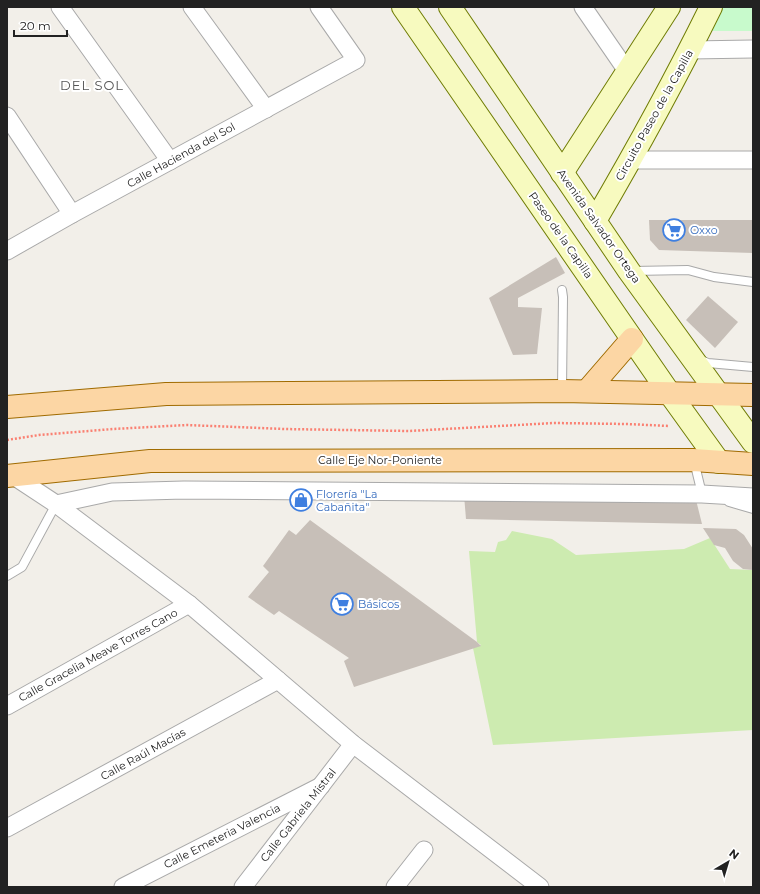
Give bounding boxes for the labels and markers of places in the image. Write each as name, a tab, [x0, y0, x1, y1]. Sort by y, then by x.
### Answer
supermarket icon: Oxxo	[661, 217, 687, 243]
place label: Oxxo	[690, 223, 718, 237]
shop icon: Florería "La Cabañita"	[288, 487, 314, 513]
place label: Florería "La Cabañita"	[316, 487, 377, 514]
supermarket icon: Básicos	[329, 591, 355, 617]
place label: Básicos	[358, 597, 400, 611]

